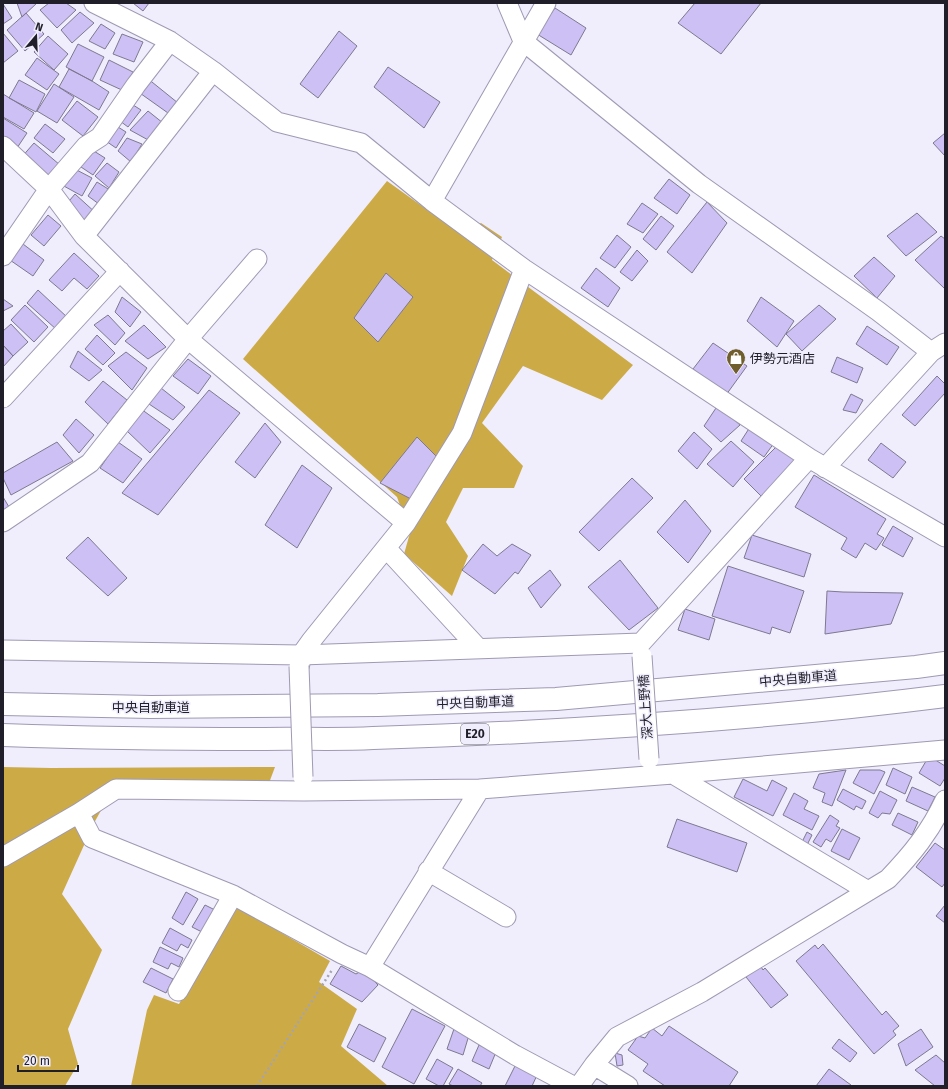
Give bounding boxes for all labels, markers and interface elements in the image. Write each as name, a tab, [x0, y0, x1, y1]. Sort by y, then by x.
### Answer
north arrow	[16, 16, 56, 56]
text: N	[34, 20, 45, 34]
shop icon: 伊勢元酒店	[725, 347, 747, 375]
place label: 伊勢元酒店	[750, 351, 815, 366]
street label: 中央自動車道	[759, 668, 838, 689]
street label: 深大上野橋	[636, 674, 655, 740]
street label: 中央自動車道	[436, 694, 514, 711]
street label: 中央自動車道	[112, 700, 190, 715]
road number: E20	[461, 724, 489, 744]
scale bar	[18, 1047, 78, 1073]
text: 20 m	[24, 1054, 50, 1068]

